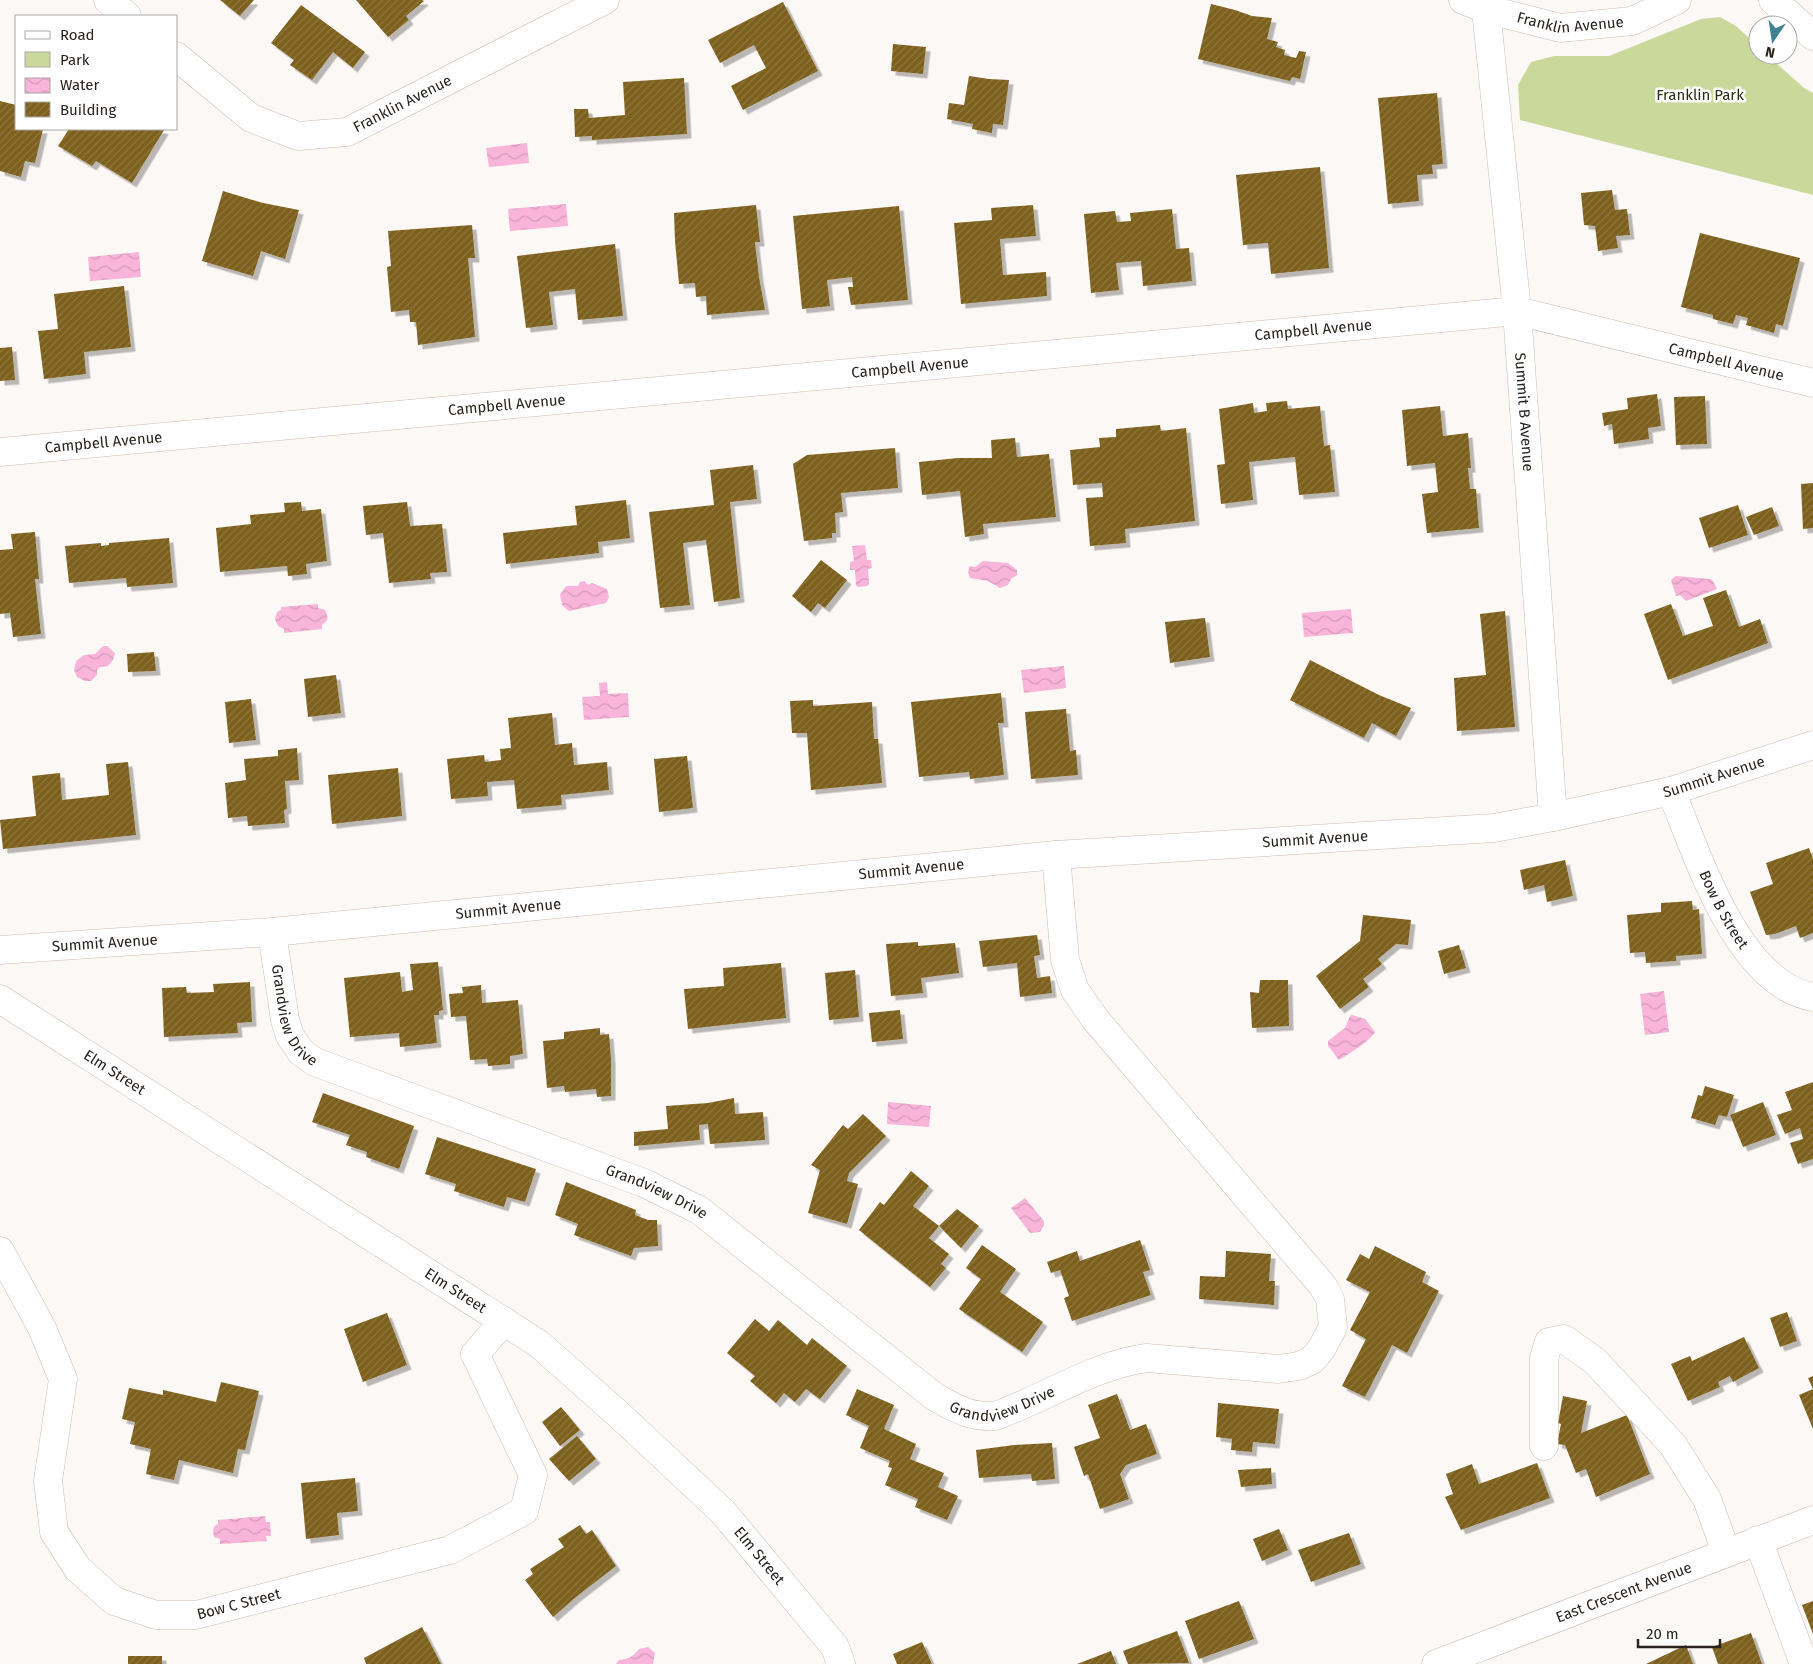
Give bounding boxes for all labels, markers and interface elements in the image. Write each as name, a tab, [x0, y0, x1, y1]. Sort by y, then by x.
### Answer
street label: Franklin Avenue	[1515, 8, 1624, 37]
legend	[15, 15, 178, 130]
north arrow	[1748, 15, 1798, 65]
text: Road	[60, 26, 95, 44]
text: N	[1764, 43, 1777, 62]
text: Park	[60, 51, 90, 69]
street label: Franklin Avenue	[350, 71, 455, 136]
text: Water	[60, 76, 99, 94]
park label: Franklin Park	[1656, 86, 1744, 104]
text: Building	[60, 101, 116, 119]
street label: Campbell Avenue	[1254, 316, 1373, 344]
street label: Campbell Avenue	[1667, 339, 1786, 385]
street label: Summit B Avenue	[1511, 352, 1537, 472]
street label: Campbell Avenue	[851, 353, 970, 382]
street label: Campbell Avenue	[447, 390, 566, 419]
street label: Campbell Avenue	[44, 428, 163, 457]
street label: Summit Avenue	[1661, 752, 1767, 802]
street label: Summit Avenue	[1262, 827, 1369, 851]
street label: Summit Avenue	[858, 855, 965, 883]
street label: Bow B Street	[1695, 868, 1753, 953]
street label: Summit Avenue	[455, 895, 562, 923]
street label: Summit Avenue	[51, 931, 158, 956]
street label: Grandview Drive	[268, 963, 321, 1070]
street label: Elm Street	[80, 1046, 149, 1099]
street label: Grandview Drive	[603, 1161, 712, 1223]
street label: Elm Street	[421, 1264, 490, 1317]
street label: Grandview Drive	[947, 1382, 1058, 1425]
street label: Elm Street	[730, 1523, 789, 1589]
street label: East Crescent Avenue	[1553, 1558, 1694, 1626]
street label: Bow C Street	[195, 1585, 283, 1623]
scale bar	[1638, 1616, 1720, 1648]
text: 20 m	[1646, 1625, 1679, 1643]

